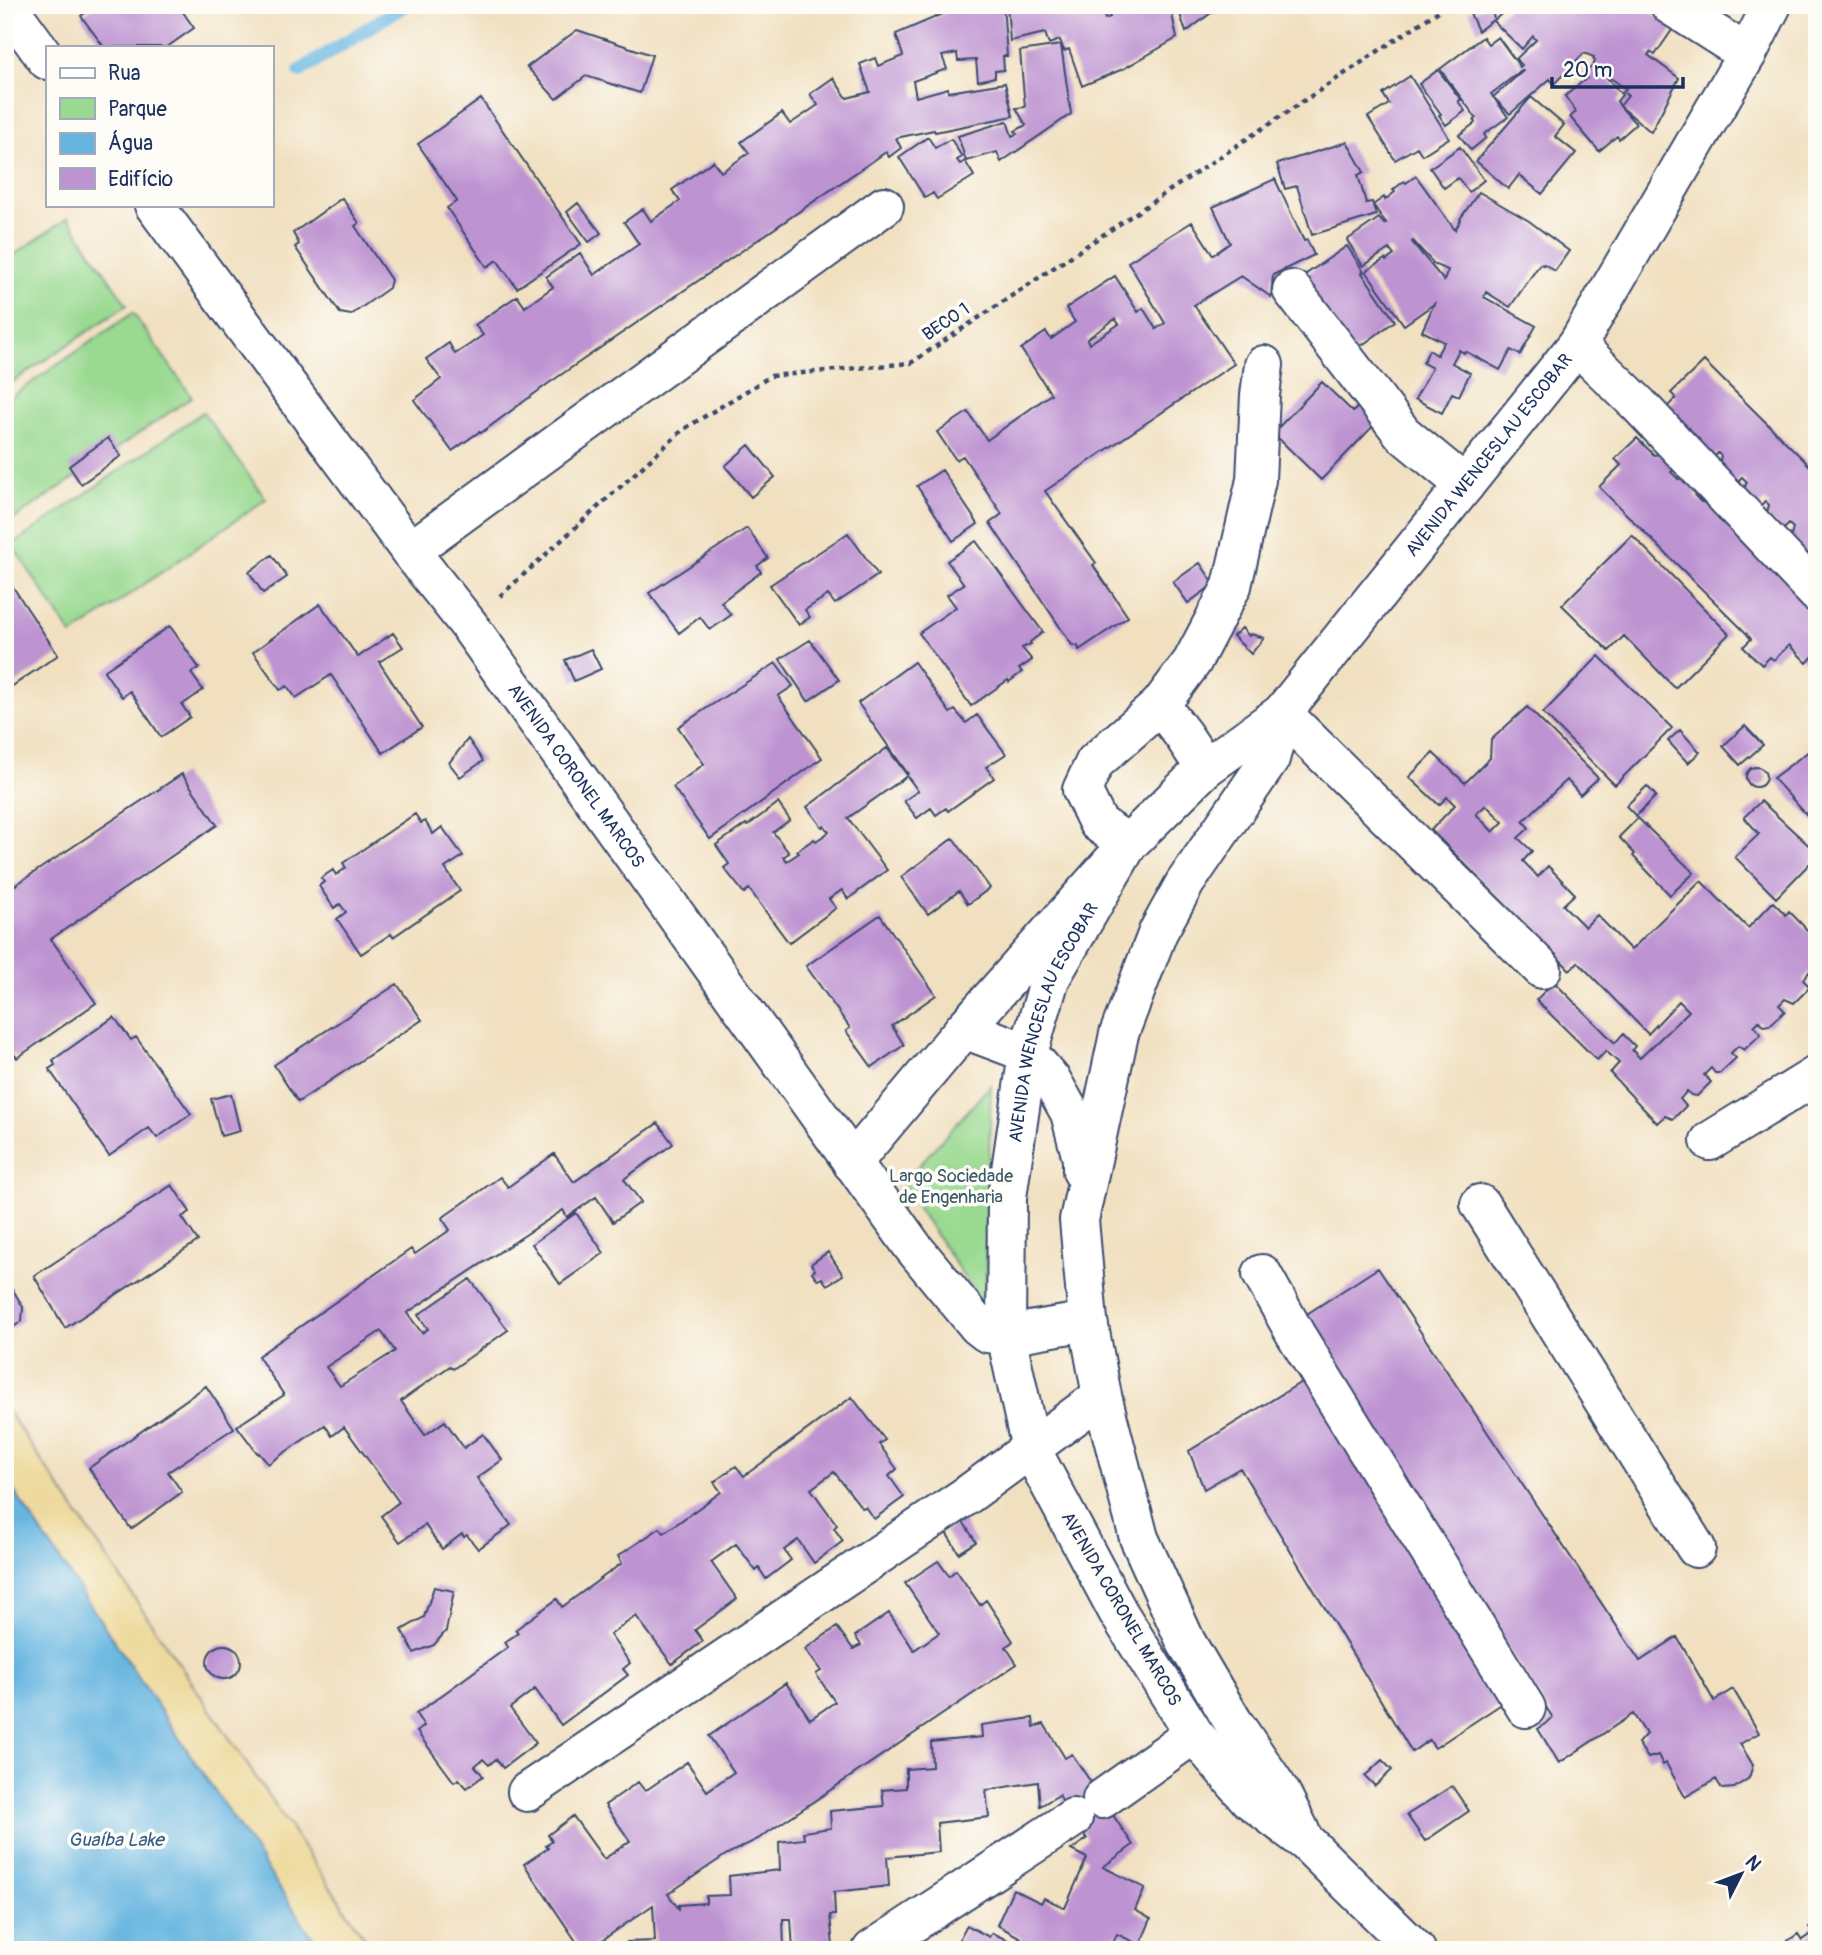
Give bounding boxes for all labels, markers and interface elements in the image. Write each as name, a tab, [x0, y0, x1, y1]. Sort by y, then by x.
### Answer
legend	[46, 46, 273, 206]
scale bar	[1552, 46, 1684, 90]
text: 20 m	[1563, 57, 1612, 84]
text: Rua	[108, 60, 141, 87]
text: Parque	[108, 96, 167, 123]
text: Água	[108, 130, 153, 157]
text: Edifício	[108, 166, 173, 193]
street label: BECO 1	[918, 298, 974, 346]
street label: AVENIDA WENCESLAU ESCOBAR	[1400, 349, 1577, 561]
street label: AVENIDA CORONEL MARCOS	[503, 679, 650, 872]
street label: AVENIDA WENCESLAU ESCOBAR	[1004, 898, 1103, 1144]
park label: Largo Sociedade de Engenharia	[889, 1165, 1013, 1209]
street label: AVENIDA CORONEL MARCOS	[1056, 1508, 1186, 1710]
water label: Guaíba Lake	[68, 1828, 165, 1852]
north arrow	[1706, 1840, 1776, 1910]
text: N	[1740, 1850, 1766, 1876]

